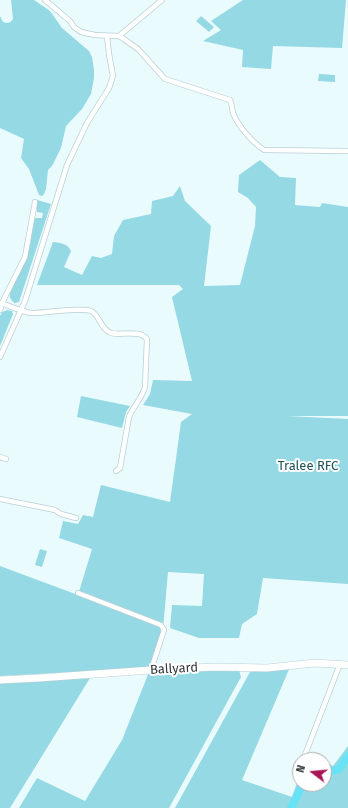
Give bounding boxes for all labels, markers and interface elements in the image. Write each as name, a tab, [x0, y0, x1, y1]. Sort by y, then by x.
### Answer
park label: Tralee RFC	[278, 458, 338, 474]
street label: Ballyard	[150, 660, 198, 678]
north arrow	[292, 752, 332, 792]
text: N	[294, 764, 308, 774]

